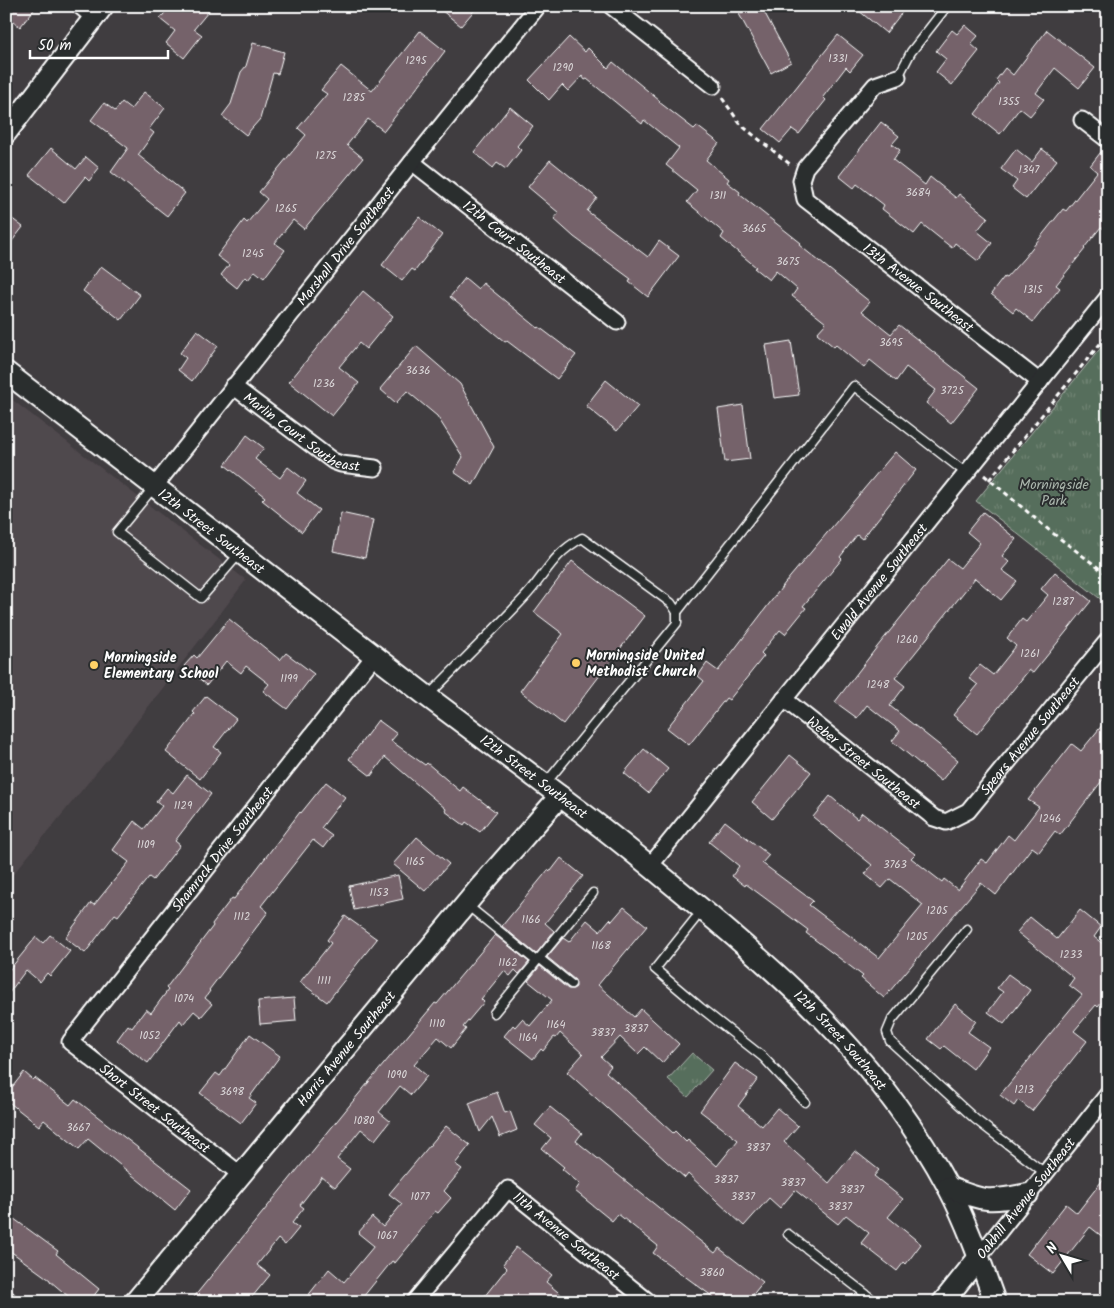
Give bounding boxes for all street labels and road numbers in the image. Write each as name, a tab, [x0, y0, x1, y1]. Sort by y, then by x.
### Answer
street label: Marshall Drive Southeast	[292, 181, 401, 311]
street label: 12th Court Southeast	[457, 195, 571, 291]
street label: 13th Avenue Southeast	[858, 238, 979, 339]
street label: Marlin Court Southeast	[238, 387, 362, 478]
street label: 12th Street Southeast	[153, 483, 270, 581]
street label: Ewald Avenue Southeast	[826, 519, 934, 646]
street label: Spears Avenue Southeast	[975, 672, 1086, 801]
street label: Weber Street Southeast	[802, 711, 925, 816]
street label: 12th Street Southeast	[475, 729, 592, 825]
street label: Shamrock Drive Southeast	[166, 782, 280, 917]
street label: 12th Street Southeast	[788, 985, 892, 1096]
street label: Harris Avenue Southeast	[292, 986, 402, 1112]
street label: Short Street Southeast	[94, 1058, 215, 1160]
street label: Oakhill Avenue Southeast	[971, 1133, 1082, 1264]
street label: 11th Avenue Southeast	[508, 1187, 625, 1287]

